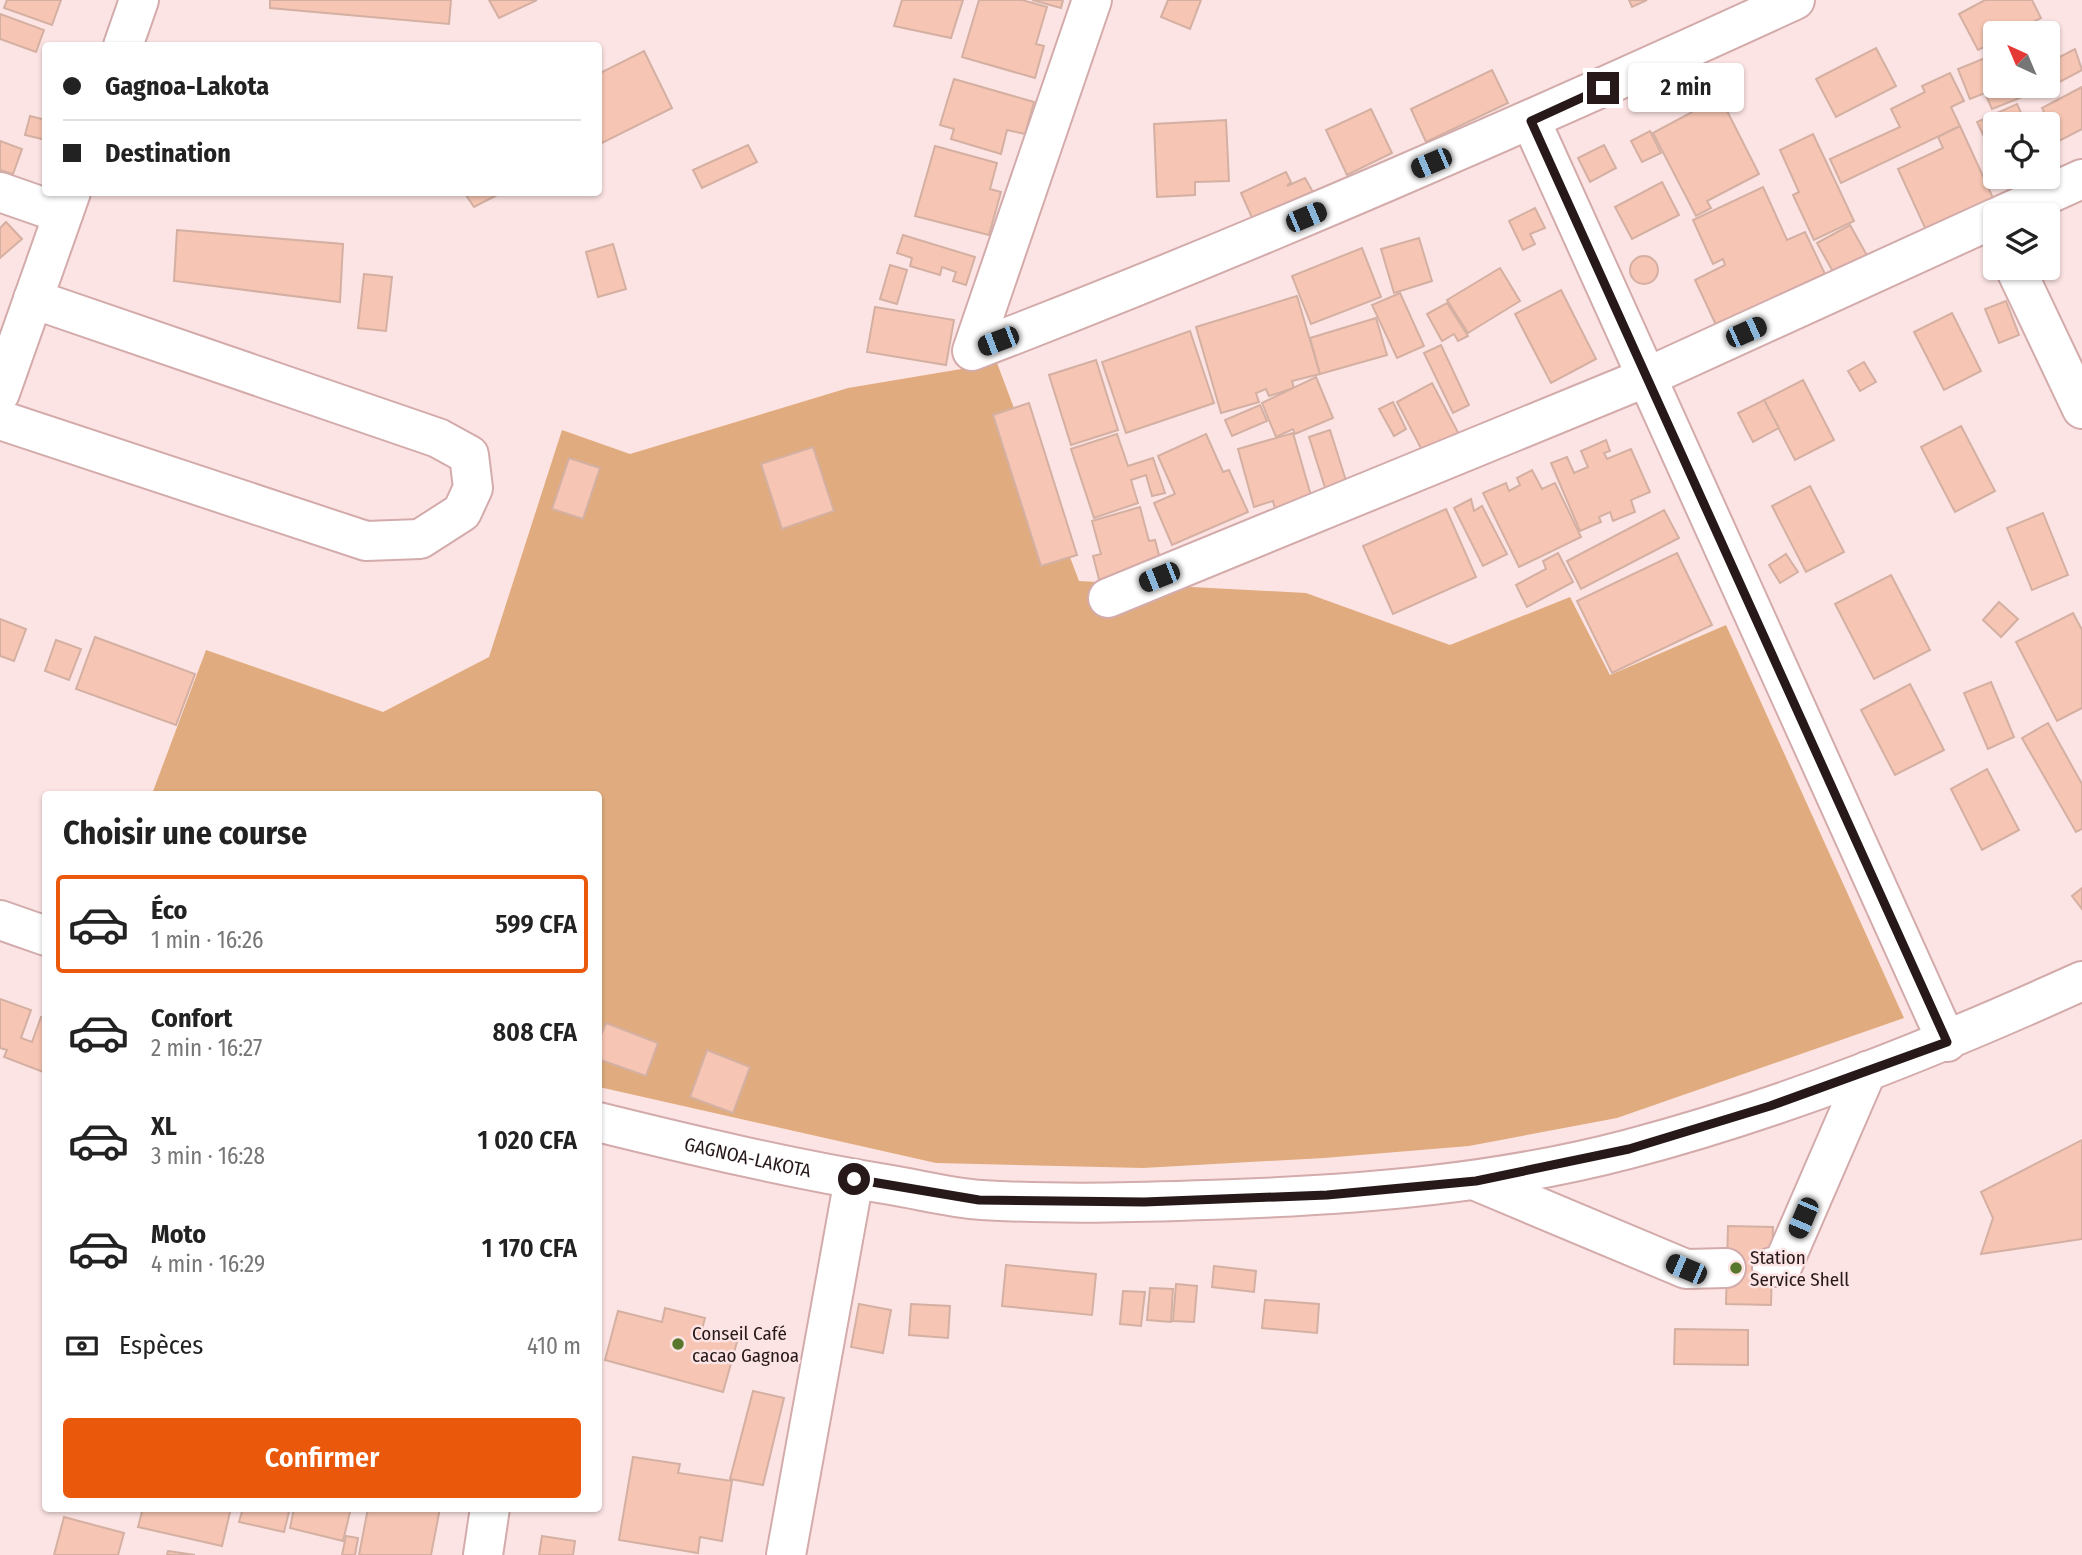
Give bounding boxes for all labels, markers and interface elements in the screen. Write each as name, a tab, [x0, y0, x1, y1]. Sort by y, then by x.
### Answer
north arrow	[1983, 21, 2060, 98]
map controls	[1983, 21, 2060, 280]
callout: 2 min	[1628, 64, 1743, 112]
text: Gagnoa-Lakota	[105, 71, 269, 102]
route end	[1587, 72, 1619, 104]
text: 2 min	[1660, 73, 1712, 101]
button: locate	[1983, 112, 2060, 189]
text: Destination	[105, 138, 231, 169]
car	[1408, 145, 1455, 181]
car	[1283, 199, 1330, 235]
button: layers	[1983, 203, 2060, 280]
car	[1723, 314, 1770, 350]
car	[975, 324, 1022, 358]
car	[1136, 559, 1183, 595]
text: Choisir une course	[63, 814, 307, 852]
icon: car	[67, 893, 130, 956]
text: Éco	[151, 895, 188, 926]
text: 599 CFA	[495, 909, 577, 940]
text: 1 min · 16:26	[151, 926, 263, 954]
icon: car	[67, 1001, 130, 1064]
text: Confort	[151, 1003, 232, 1034]
text: 808 CFA	[493, 1017, 577, 1048]
text: 2 min · 16:27	[151, 1034, 262, 1062]
icon: car	[67, 1109, 130, 1172]
text: XL	[151, 1111, 177, 1142]
text: 1 020 CFA	[478, 1125, 577, 1156]
street label: GAGNOA-LAKOTA	[682, 1132, 813, 1182]
text: 3 min · 16:28	[151, 1142, 265, 1170]
route start	[838, 1163, 870, 1195]
car	[1786, 1195, 1821, 1241]
icon: car	[67, 1217, 130, 1280]
text: Moto	[151, 1219, 206, 1250]
text: 1 170 CFA	[482, 1233, 577, 1264]
place label: Station Service Shell	[1750, 1246, 1849, 1291]
text: 4 min · 16:29	[151, 1250, 265, 1278]
car	[1663, 1251, 1710, 1287]
marker: Station Service Shell	[1728, 1260, 1744, 1276]
place label: Conseil Café cacao Gagnoa	[692, 1322, 799, 1367]
icon: cash	[63, 1327, 101, 1365]
text: Espèces	[119, 1330, 203, 1361]
text: 410 m	[527, 1332, 581, 1360]
marker: Conseil Café cacao Gagnoa	[670, 1336, 686, 1352]
button: Confirmer	[63, 1418, 581, 1498]

